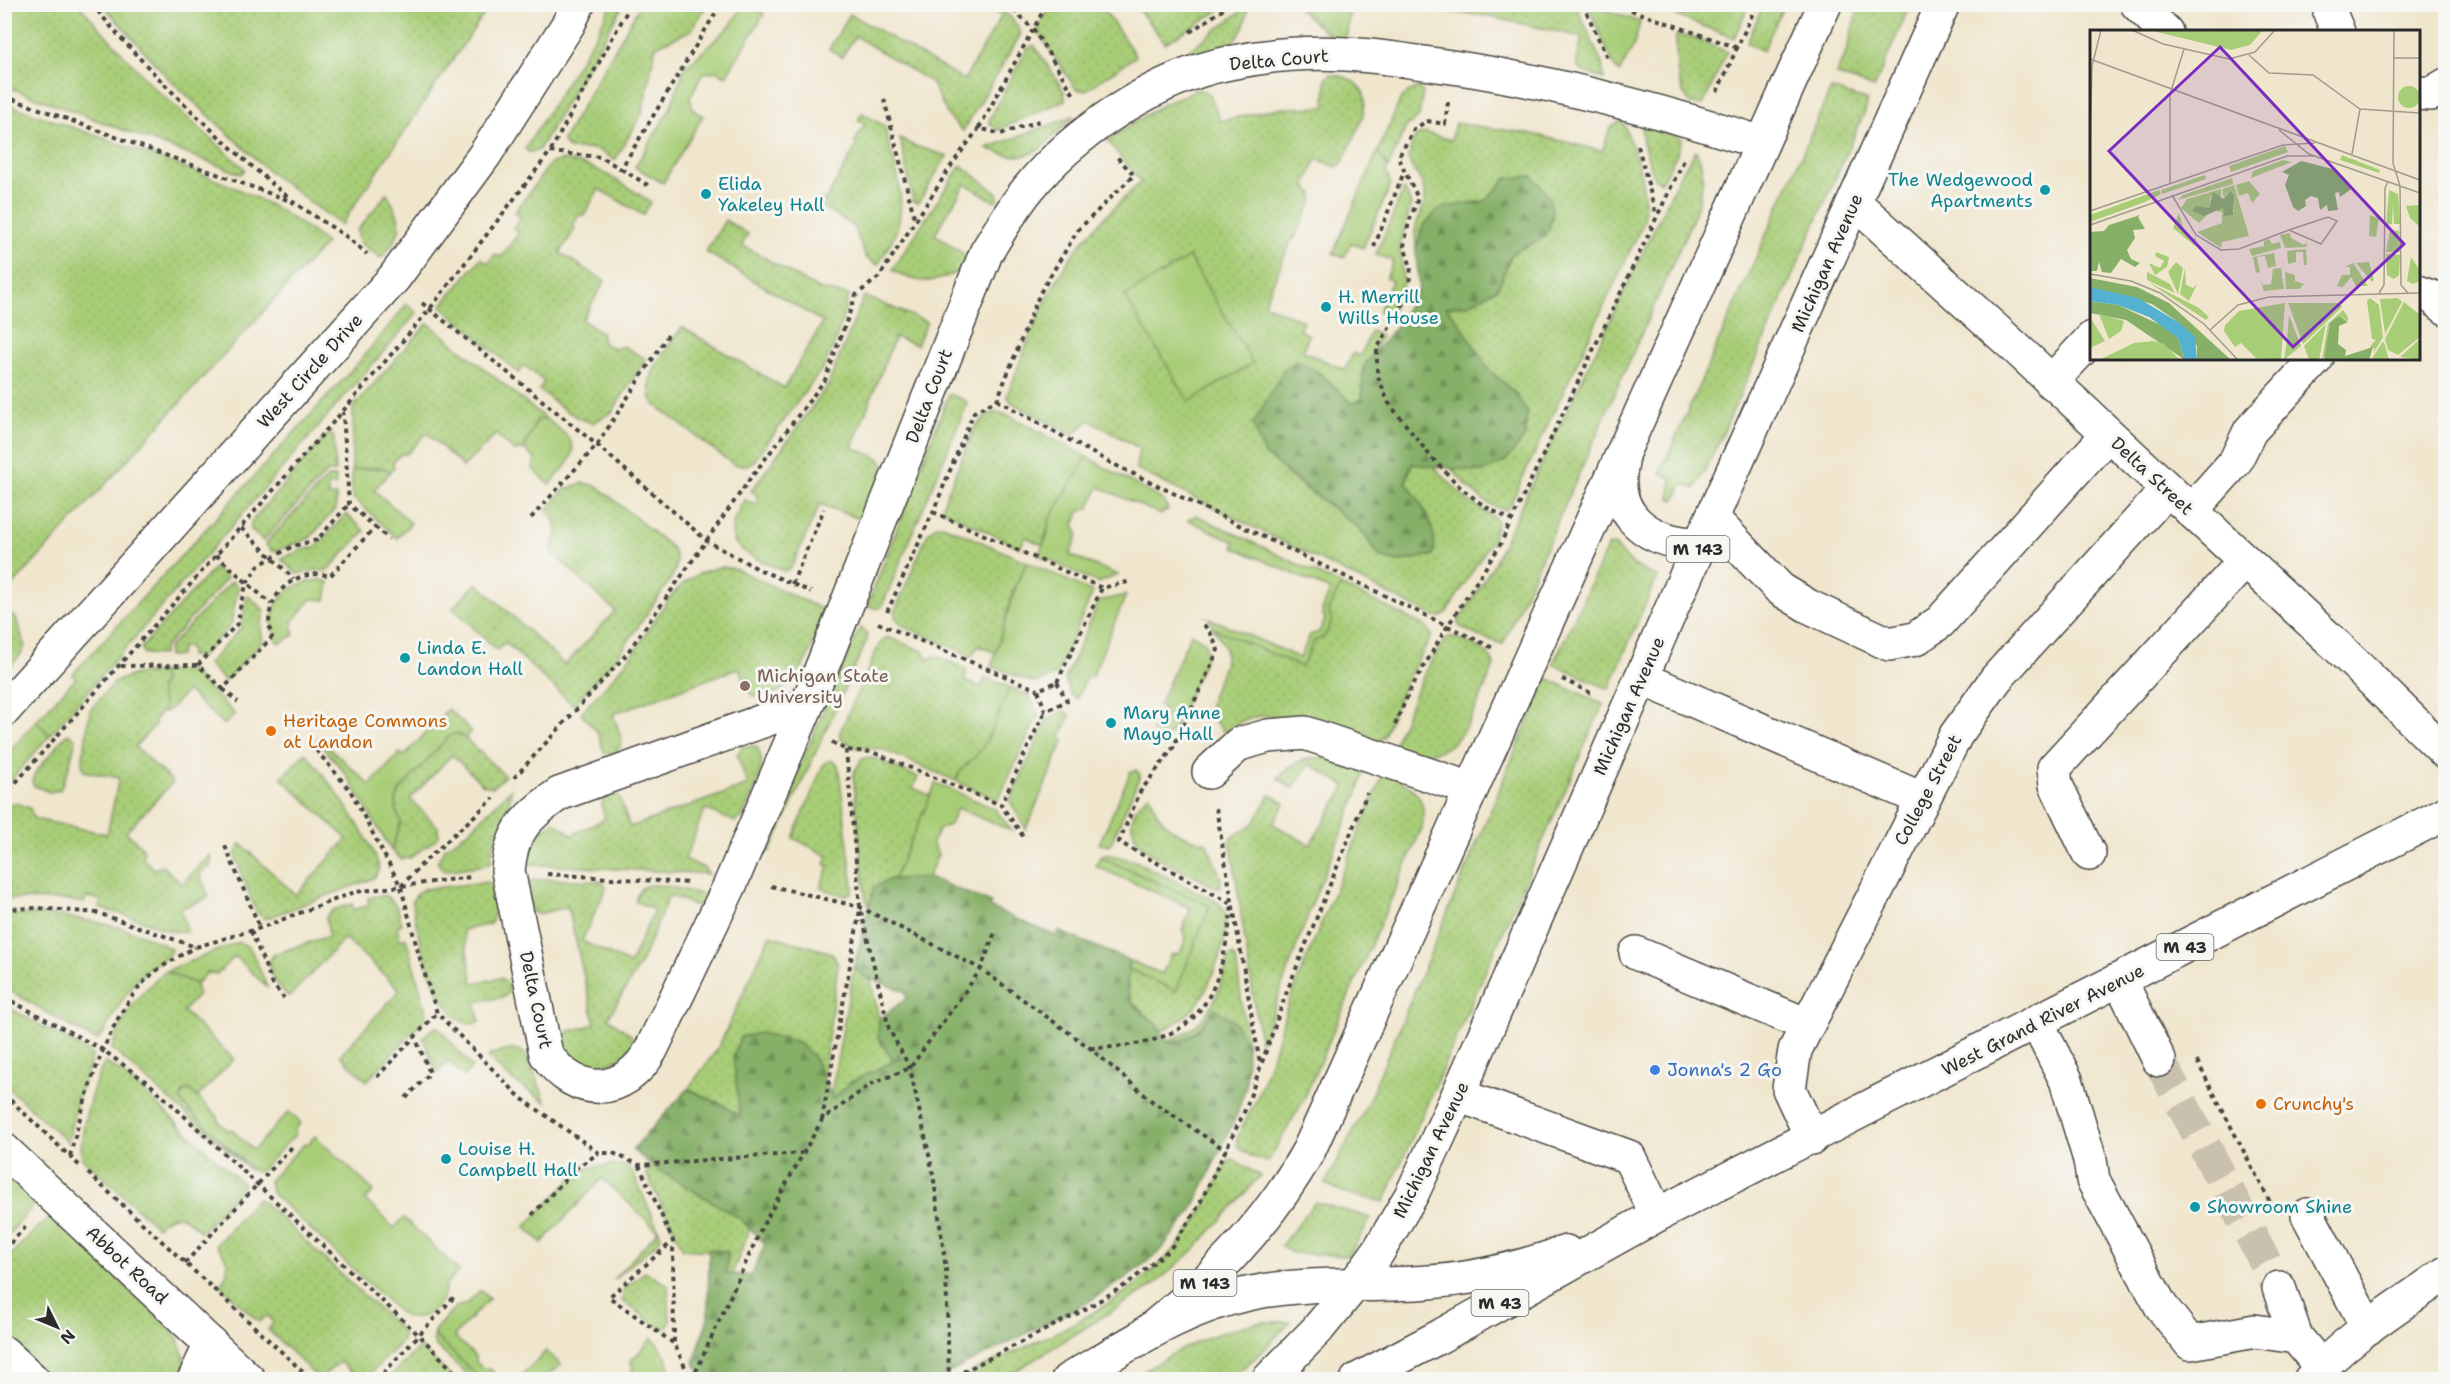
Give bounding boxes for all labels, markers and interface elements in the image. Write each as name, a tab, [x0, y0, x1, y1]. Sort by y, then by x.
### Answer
inset map	[2090, 30, 2420, 360]
street label: Delta Court	[1229, 44, 1330, 76]
place label: The Wedgewood Apartments	[1888, 168, 2033, 213]
place label: Elida Yakeley Hall	[718, 172, 825, 217]
marker: The Wedgewood Apartments	[2038, 183, 2052, 197]
marker: Elida Yakeley Hall	[699, 187, 713, 201]
street label: Michigan Avenue	[1786, 190, 1868, 336]
place label: H. Merrill Wills House	[1338, 285, 1439, 330]
marker: H. Merrill Wills House	[1319, 300, 1333, 314]
street label: West Circle Drive	[252, 308, 368, 434]
street label: Delta Court	[900, 345, 958, 447]
street label: Delta Street	[2106, 432, 2199, 521]
road number: M 143	[1666, 536, 1730, 562]
street label: Michigan Avenue	[1588, 633, 1670, 779]
place label: Linda E. Landon Hall	[417, 636, 524, 681]
marker: Linda E. Landon Hall	[398, 651, 412, 665]
place label: Michigan State University	[757, 664, 889, 709]
marker: Michigan State University	[738, 679, 752, 693]
place label: Mary Anne Mayo Hall	[1123, 701, 1221, 746]
place label: Heritage Commons at Landon	[283, 709, 447, 754]
marker: Mary Anne Mayo Hall	[1104, 716, 1118, 730]
marker: Heritage Commons at Landon	[264, 724, 278, 738]
street label: College Street	[1889, 730, 1967, 850]
road number: M 43	[2156, 934, 2214, 960]
street label: Delta Court	[514, 949, 558, 1051]
street label: West Grand River Avenue	[1938, 958, 2148, 1082]
place label: Jonna's 2 Go	[1667, 1058, 1782, 1082]
marker: Jonna's 2 Go	[1648, 1063, 1662, 1077]
street label: Michigan Avenue	[1387, 1078, 1475, 1222]
place label: Crunchy's	[2273, 1092, 2354, 1116]
marker: Crunchy's	[2254, 1097, 2268, 1111]
place label: Louise H. Campbell Hall	[458, 1137, 579, 1182]
marker: Louise H. Campbell Hall	[439, 1152, 453, 1166]
place label: Showroom Shine	[2207, 1195, 2352, 1219]
marker: Showroom Shine	[2188, 1200, 2202, 1214]
street label: Abbot Road	[81, 1221, 173, 1309]
road number: M 143	[1174, 1270, 1236, 1296]
road number: M 43	[1472, 1290, 1528, 1316]
north arrow	[27, 1297, 87, 1357]
text: N	[56, 1325, 80, 1349]

